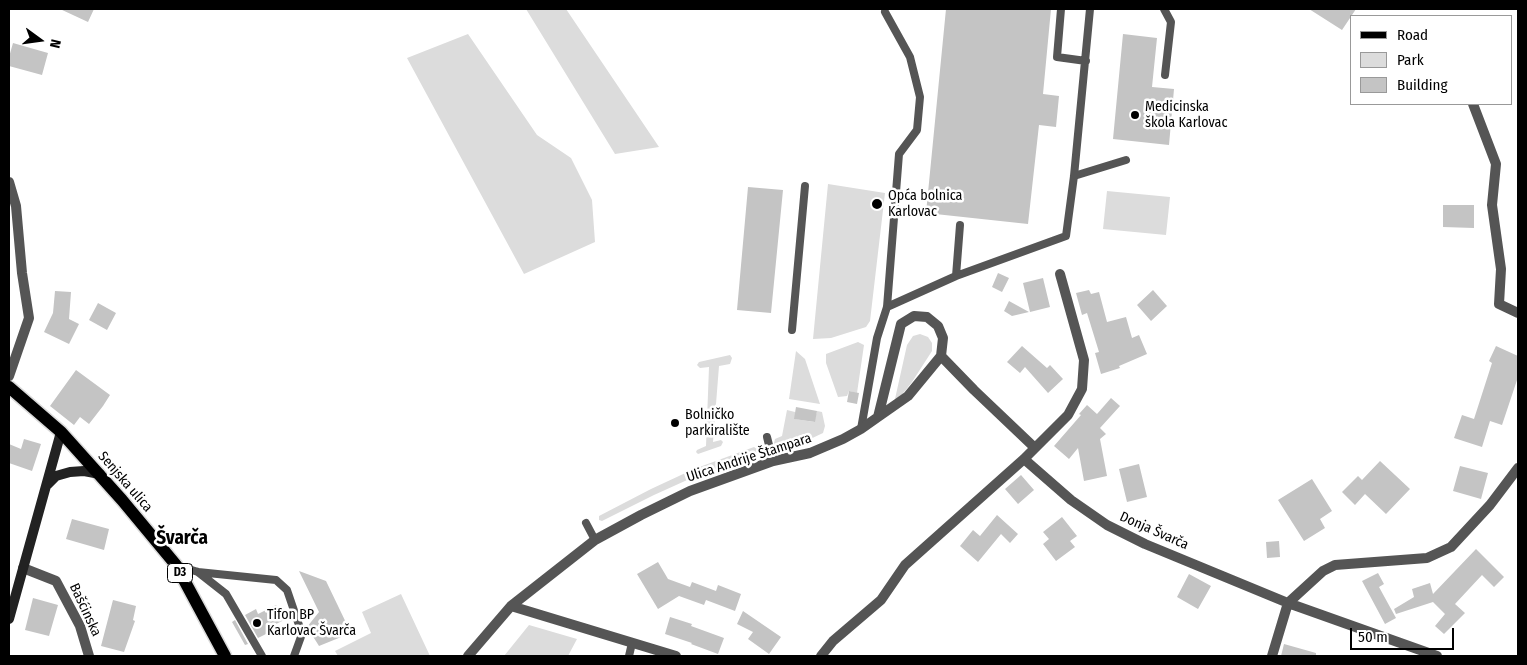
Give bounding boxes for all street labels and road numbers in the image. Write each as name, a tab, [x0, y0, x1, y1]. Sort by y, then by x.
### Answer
street label: Ulica Andrije Štampara	[684, 430, 814, 486]
street label: Senjska ulica	[94, 448, 156, 516]
street label: Donja Švarča	[1117, 508, 1191, 554]
road number: D3	[168, 564, 192, 582]
street label: Bašćinska	[65, 581, 105, 639]

